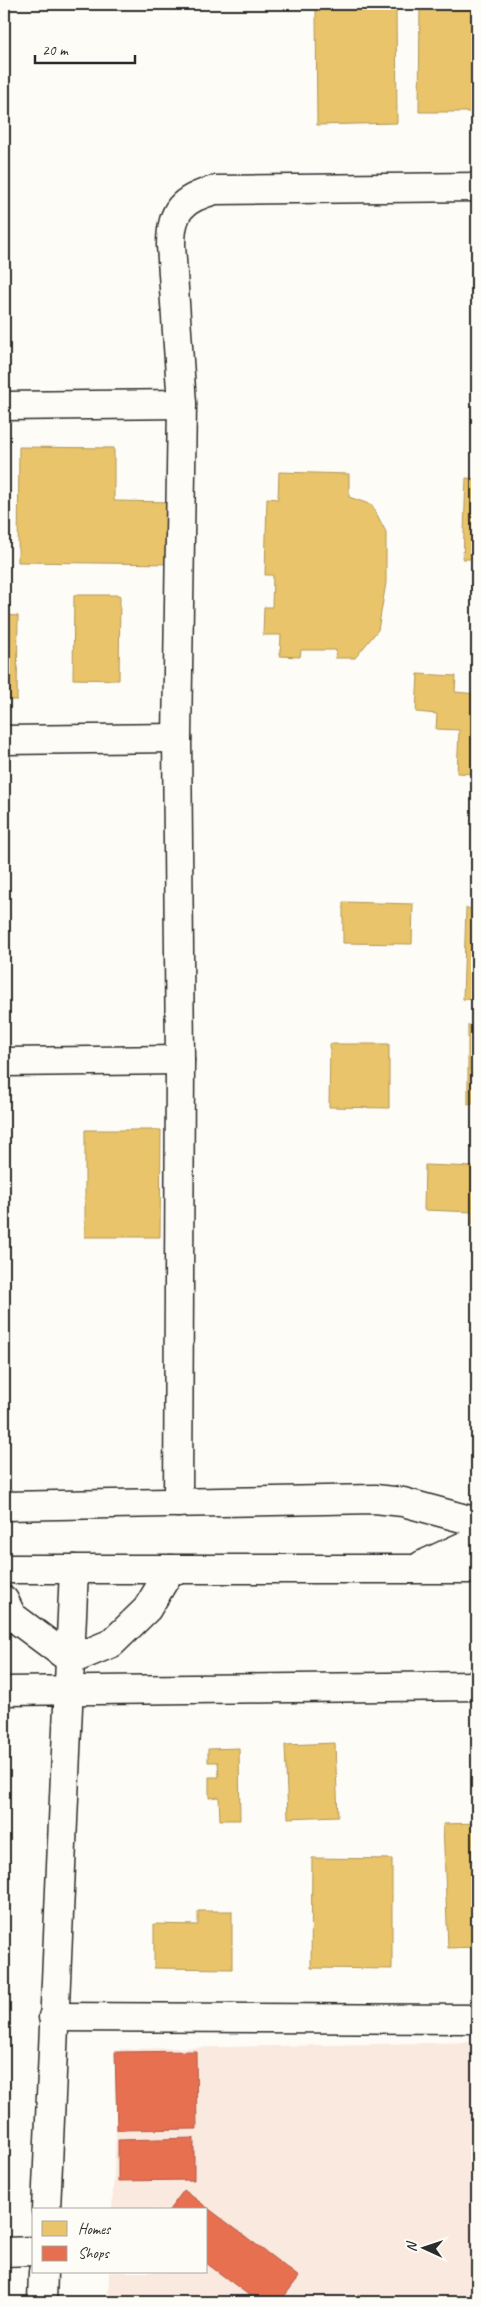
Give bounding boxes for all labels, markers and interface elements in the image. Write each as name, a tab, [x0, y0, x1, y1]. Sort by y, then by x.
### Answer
scale bar	[35, 32, 135, 64]
text: 20 m	[42, 41, 69, 60]
legend	[32, 2208, 208, 2274]
text: Homes	[78, 2220, 112, 2239]
north arrow	[398, 2224, 448, 2274]
text: N	[403, 2240, 420, 2252]
text: Shops	[78, 2244, 111, 2263]

